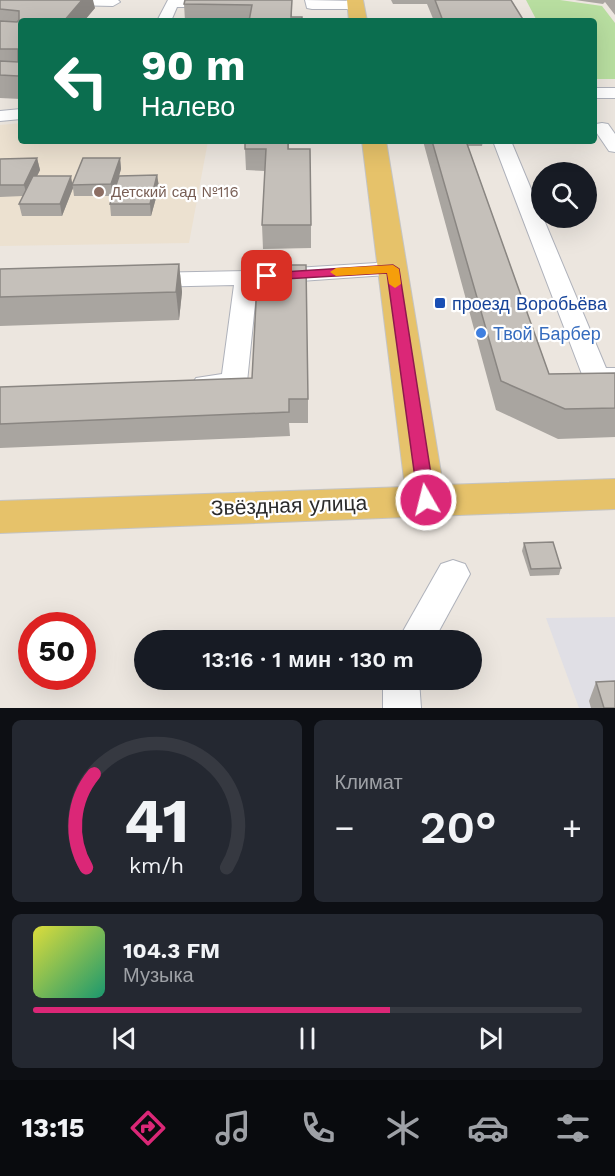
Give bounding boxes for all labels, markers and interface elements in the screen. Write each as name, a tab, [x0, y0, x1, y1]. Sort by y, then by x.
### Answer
text: 90 m	[141, 41, 245, 90]
icon: left	[42, 42, 120, 120]
text: Налево	[141, 91, 235, 123]
map controls	[531, 162, 597, 228]
button: search	[531, 162, 597, 228]
place label: Детский сад №116	[111, 183, 239, 201]
marker: Детский сад №116	[92, 185, 106, 199]
pin	[241, 250, 292, 301]
icon: arrive	[250, 259, 283, 292]
place label: проезд Воробьёва	[452, 293, 608, 314]
marker: проезд Воробьёва	[433, 296, 447, 310]
place label: Твой Барбер	[493, 323, 601, 344]
marker: Твой Барбер	[474, 326, 488, 340]
position arrow	[394, 468, 458, 532]
street label: Звёздная улица	[210, 490, 368, 520]
speed limit sign: 50	[18, 612, 96, 690]
text: 13:16 · 1 мин · 130 m	[202, 647, 414, 672]
text: Климат	[335, 770, 403, 794]
text: 41	[124, 784, 190, 857]
text: 20°	[420, 801, 497, 854]
text: −	[335, 808, 354, 847]
text: +	[562, 808, 582, 847]
text: km/h	[129, 853, 184, 878]
text: 104.3 FM	[123, 938, 220, 963]
text: Музыка	[123, 963, 194, 987]
icon: previous	[108, 1022, 141, 1055]
icon: pause	[291, 1022, 324, 1055]
icon: next	[474, 1022, 507, 1055]
icon: directions	[127, 1107, 169, 1149]
icon: music	[212, 1107, 254, 1149]
icon: phone	[297, 1107, 339, 1149]
icon: climate	[382, 1107, 424, 1149]
icon: car	[467, 1107, 509, 1149]
icon: filters	[552, 1107, 594, 1149]
text: 13:15	[21, 1112, 85, 1144]

